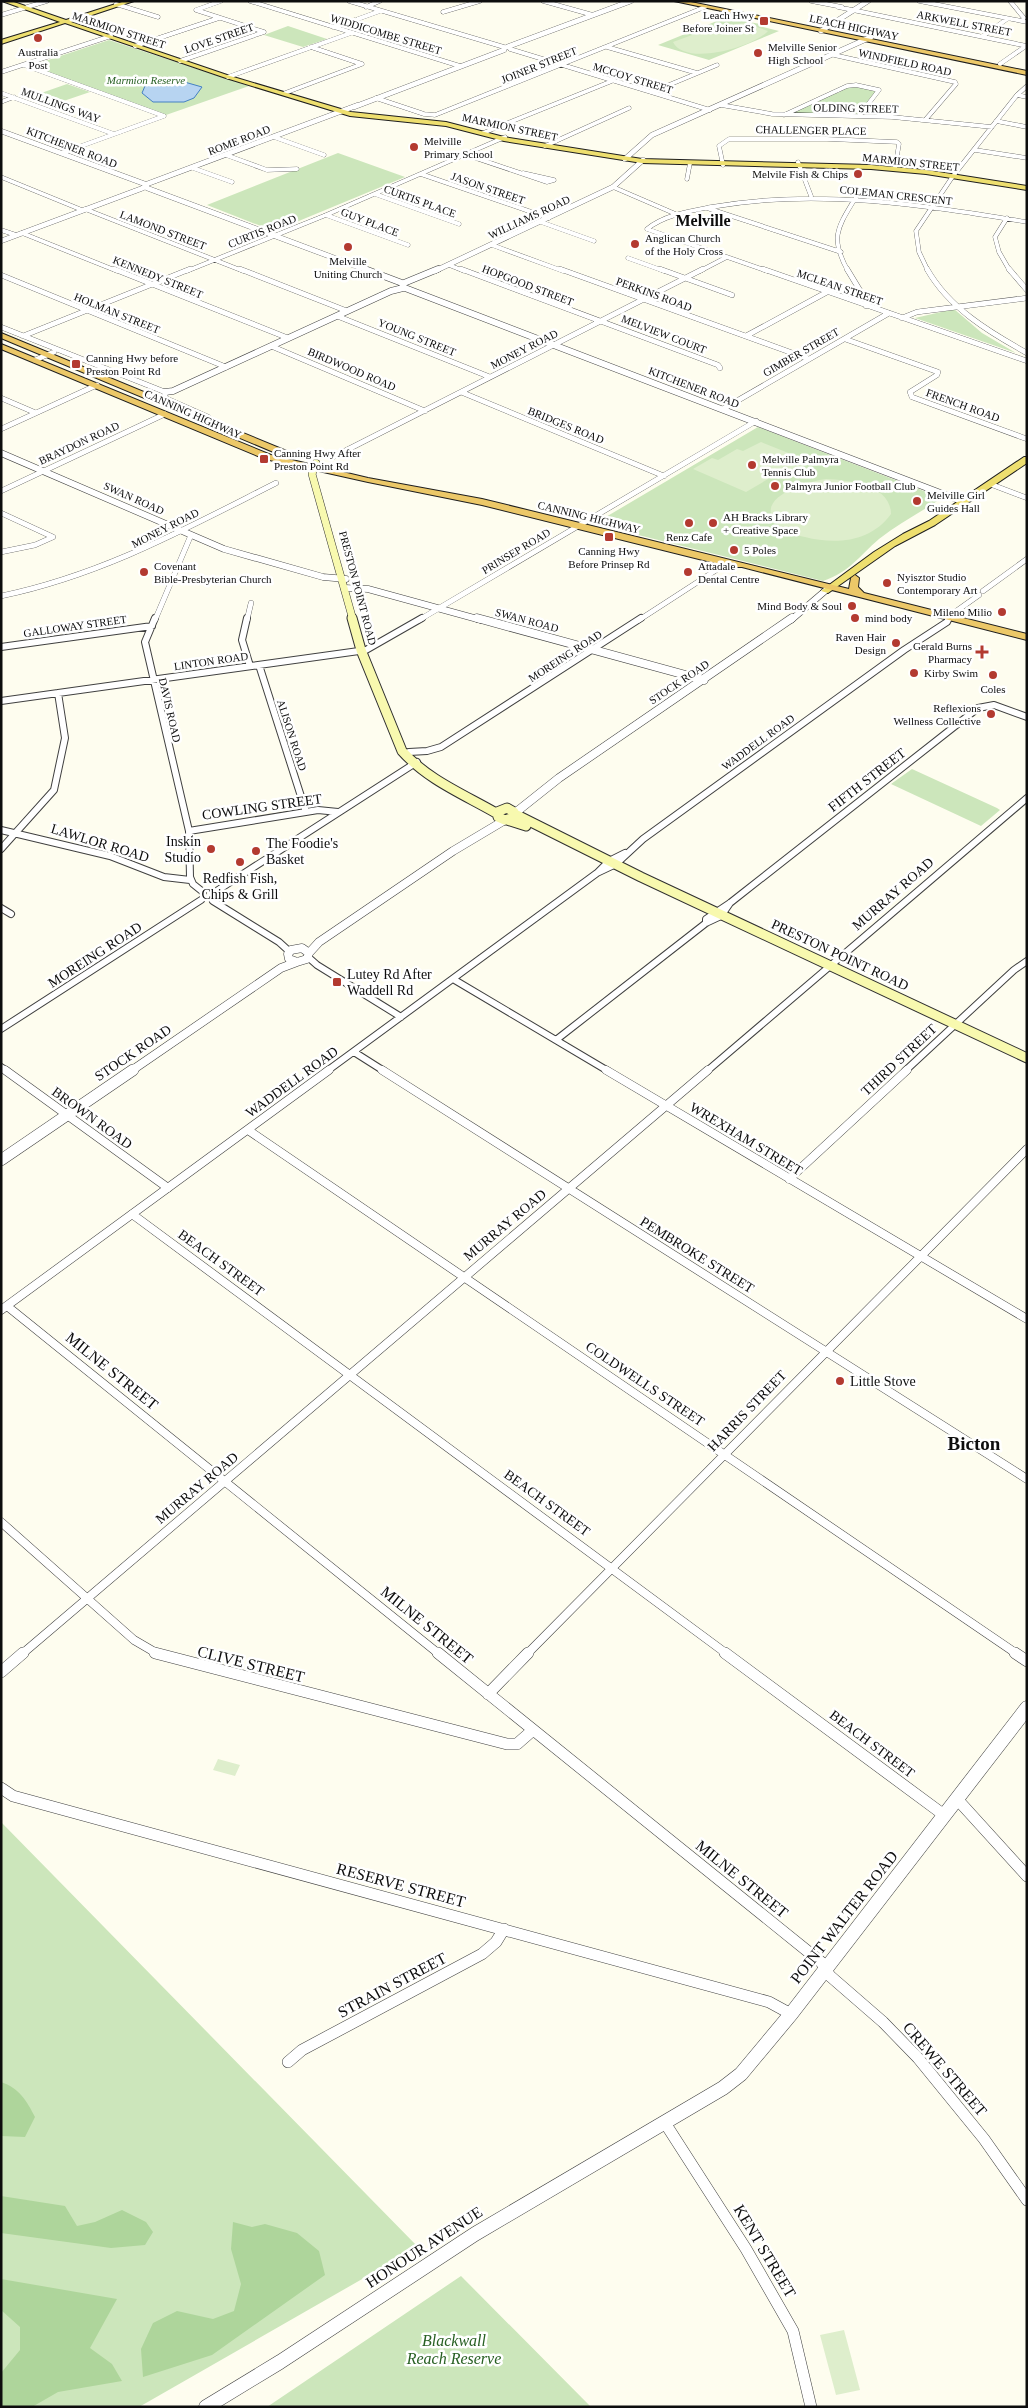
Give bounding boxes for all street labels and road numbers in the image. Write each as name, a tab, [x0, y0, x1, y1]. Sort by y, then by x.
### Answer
street label: ARKWELL STREET	[916, 8, 1013, 38]
street label: MARMION STREET	[71, 9, 167, 51]
street label: WIDDICOMBE STREET	[329, 11, 443, 57]
street label: LEACH HIGHWAY	[808, 12, 900, 42]
street label: LOVE STREET	[183, 20, 255, 55]
street label: JOINER STREET	[499, 44, 579, 86]
street label: WINDFIELD ROAD	[857, 46, 953, 78]
street label: MCCOY STREET	[592, 60, 675, 96]
street label: MULLINGS WAY	[20, 85, 102, 125]
street label: OLDING STREET	[813, 101, 899, 115]
street label: MARMION STREET	[461, 111, 559, 143]
street label: ROME ROAD	[206, 123, 272, 157]
street label: CHALLENGER PLACE	[755, 123, 867, 137]
street label: KITCHENER ROAD	[25, 124, 119, 170]
street label: MARMION STREET	[862, 151, 960, 173]
street label: JASON STREET	[449, 170, 527, 206]
street label: CURTIS PLACE	[382, 182, 458, 220]
street label: COLEMAN CRESCENT	[839, 183, 953, 207]
street label: WILLIAMS ROAD	[486, 193, 572, 241]
street label: GUY PLACE	[339, 205, 401, 239]
street label: LAMOND STREET	[118, 208, 208, 252]
street label: CURTIS ROAD	[226, 212, 298, 250]
street label: KENNEDY STREET	[111, 253, 205, 301]
street label: HOPGOOD STREET	[481, 262, 576, 308]
street label: MCLEAN STREET	[796, 267, 885, 307]
street label: PERKINS ROAD	[614, 275, 694, 313]
street label: HOLMAN STREET	[72, 290, 162, 336]
street label: MELVIEW COURT	[620, 312, 708, 356]
street label: YOUNG STREET	[376, 316, 458, 358]
street label: GIMBER STREET	[761, 325, 841, 379]
street label: MONEY ROAD	[488, 327, 560, 371]
street label: BIRDWOOD ROAD	[306, 345, 398, 393]
street label: KITCHENER ROAD	[647, 364, 741, 410]
street label: FRENCH ROAD	[925, 386, 1001, 424]
street label: CANNING HIGHWAY	[143, 387, 243, 441]
street label: BRIDGES ROAD	[526, 404, 606, 446]
street label: BRAYDON ROAD	[37, 419, 121, 467]
street label: SWAN ROAD	[102, 479, 166, 517]
street label: CANNING HIGHWAY	[537, 498, 641, 536]
street label: MONEY ROAD	[129, 506, 201, 550]
street label: PRINSEP ROAD	[480, 526, 552, 576]
street label: PRESTON POINT ROAD	[337, 530, 379, 646]
street label: SWAN ROAD	[494, 606, 560, 634]
street label: GALLOWAY STREET	[23, 613, 128, 639]
street label: MOREING ROAD	[526, 628, 604, 684]
street label: LINTON ROAD	[173, 650, 249, 672]
street label: STOCK ROAD	[647, 657, 711, 706]
street label: DAVIS ROAD	[157, 676, 183, 744]
street label: ALISON ROAD	[275, 698, 309, 772]
street label: WADDELL ROAD	[719, 712, 797, 772]
street label: FIFTH STREET	[825, 745, 909, 815]
street label: COWLING STREET	[201, 791, 323, 823]
street label: LAWLOR ROAD	[49, 821, 151, 865]
street label: MURRAY ROAD	[849, 855, 937, 933]
street label: PRESTON POINT ROAD	[769, 917, 911, 993]
street label: MOREING ROAD	[45, 919, 145, 991]
street label: THIRD STREET	[858, 1021, 940, 1099]
street label: STOCK ROAD	[92, 1022, 174, 1084]
street label: WADDELL ROAD	[243, 1044, 341, 1120]
street label: BROWN ROAD	[49, 1084, 135, 1152]
street label: WREXHAM STREET	[687, 1099, 805, 1179]
street label: MURRAY ROAD	[461, 1186, 549, 1264]
street label: PEMBROKE STREET	[637, 1214, 757, 1296]
street label: BEACH STREET	[175, 1227, 267, 1299]
street label: MILNE STREET	[63, 1329, 162, 1413]
street label: COLDWELLS STREET	[583, 1339, 707, 1429]
street label: HARRIS STREET	[705, 1367, 790, 1454]
street label: MURRAY ROAD	[153, 1449, 241, 1527]
street label: BEACH STREET	[501, 1467, 593, 1539]
street label: MILNE STREET	[378, 1583, 477, 1667]
street label: CLIVE STREET	[196, 1642, 307, 1686]
street label: BEACH STREET	[827, 1707, 918, 1781]
street label: MILNE STREET	[693, 1837, 792, 1921]
street label: POINT WALTER ROAD	[787, 1847, 901, 1987]
street label: RESERVE STREET	[335, 1860, 467, 1910]
street label: STRAIN STREET	[335, 1949, 449, 2021]
street label: CREWE STREET	[900, 2019, 990, 2120]
street label: KENT STREET	[731, 2202, 799, 2301]
street label: HONOUR AVENUE	[363, 2203, 485, 2291]

